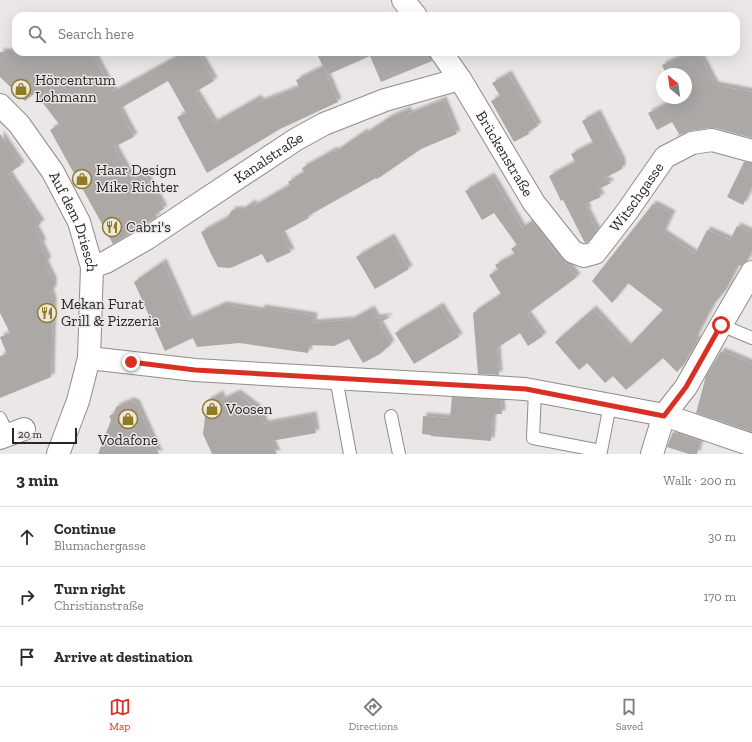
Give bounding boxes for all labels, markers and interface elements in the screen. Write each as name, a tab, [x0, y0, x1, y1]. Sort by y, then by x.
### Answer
search box	[12, 12, 740, 56]
icon: search	[26, 23, 48, 45]
text: Search here	[58, 25, 134, 43]
north arrow	[656, 68, 692, 104]
place label: Hörcentrum Lohmann	[35, 71, 116, 106]
shop icon: Hörcentrum Lohmann	[10, 78, 32, 100]
street label: Brückenstraße	[472, 108, 537, 200]
street label: Kanalstraße	[230, 128, 306, 187]
street label: Witschgasse	[606, 159, 668, 235]
place label: Haar Design Mike Richter	[96, 161, 179, 196]
street label: Auf dem Driesch	[45, 168, 101, 273]
shop icon: Haar Design Mike Richter	[71, 168, 93, 190]
restaurant icon: Cabri's	[101, 216, 123, 238]
place label: Cabri's	[126, 218, 171, 236]
place label: Mekan Furat Grill & Pizzeria	[61, 295, 159, 330]
restaurant icon: Mekan Furat Grill & Pizzeria	[36, 302, 58, 324]
route start	[712, 316, 730, 334]
route end	[122, 353, 140, 371]
shop icon: Voosen	[201, 398, 223, 420]
place label: Voosen	[225, 400, 273, 418]
shop icon: Vodafone	[117, 408, 139, 430]
scale bar	[12, 426, 77, 445]
text: 20 m	[18, 428, 42, 441]
place label: Vodafone	[97, 431, 158, 449]
text: 3 min	[16, 470, 58, 490]
text: Walk · 200 m	[663, 473, 736, 488]
text: Continue	[54, 520, 116, 538]
icon: ahead	[16, 526, 38, 548]
text: 30 m	[708, 529, 736, 544]
text: Blumachergasse	[54, 538, 146, 553]
text: Turn right	[54, 580, 125, 598]
icon: right	[16, 586, 38, 608]
text: 170 m	[703, 589, 736, 604]
text: Christianstraße	[54, 598, 144, 613]
icon: arrive	[16, 646, 38, 668]
text: Arrive at destination	[54, 648, 193, 666]
tab: Map	[109, 696, 131, 733]
tab: Directions	[348, 696, 398, 733]
tab: Saved	[616, 696, 643, 733]

